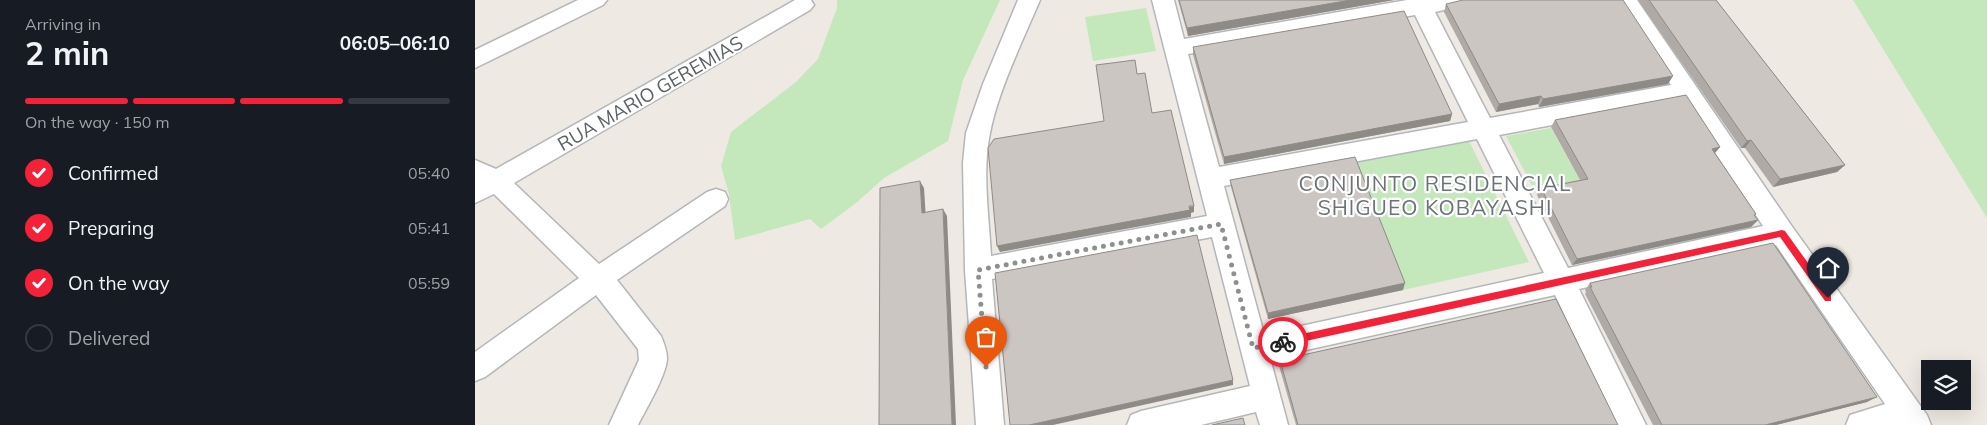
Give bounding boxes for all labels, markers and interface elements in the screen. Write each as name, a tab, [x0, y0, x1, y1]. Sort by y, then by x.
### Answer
text: Arriving in	[25, 14, 101, 34]
street label: RUA MARIO GEREMIAS	[553, 30, 747, 156]
text: 06:05–06:10	[340, 31, 450, 55]
text: 2 min	[25, 33, 109, 73]
text: On the way · 150 m	[25, 112, 170, 132]
icon: check	[25, 159, 53, 187]
text: Confirmed	[68, 161, 159, 185]
text: 05:40	[408, 163, 450, 183]
district label: CONJUNTO RESIDENCIAL SHIGUEO KOBAYASHI	[1299, 170, 1571, 220]
icon: check	[25, 214, 53, 242]
text: Preparing	[68, 216, 154, 240]
text: 05:41	[408, 218, 450, 238]
pin	[1807, 247, 1849, 298]
icon: home	[1814, 254, 1842, 282]
icon: check	[25, 269, 53, 297]
text: On the way	[68, 271, 170, 295]
text: 05:59	[408, 273, 450, 293]
pin	[965, 316, 1007, 367]
courier	[1258, 317, 1308, 367]
icon: bag	[972, 323, 1000, 351]
text: Delivered	[68, 326, 150, 350]
icon: bike	[1269, 328, 1297, 356]
map controls	[1921, 360, 1971, 410]
button: layers	[1921, 360, 1971, 410]

